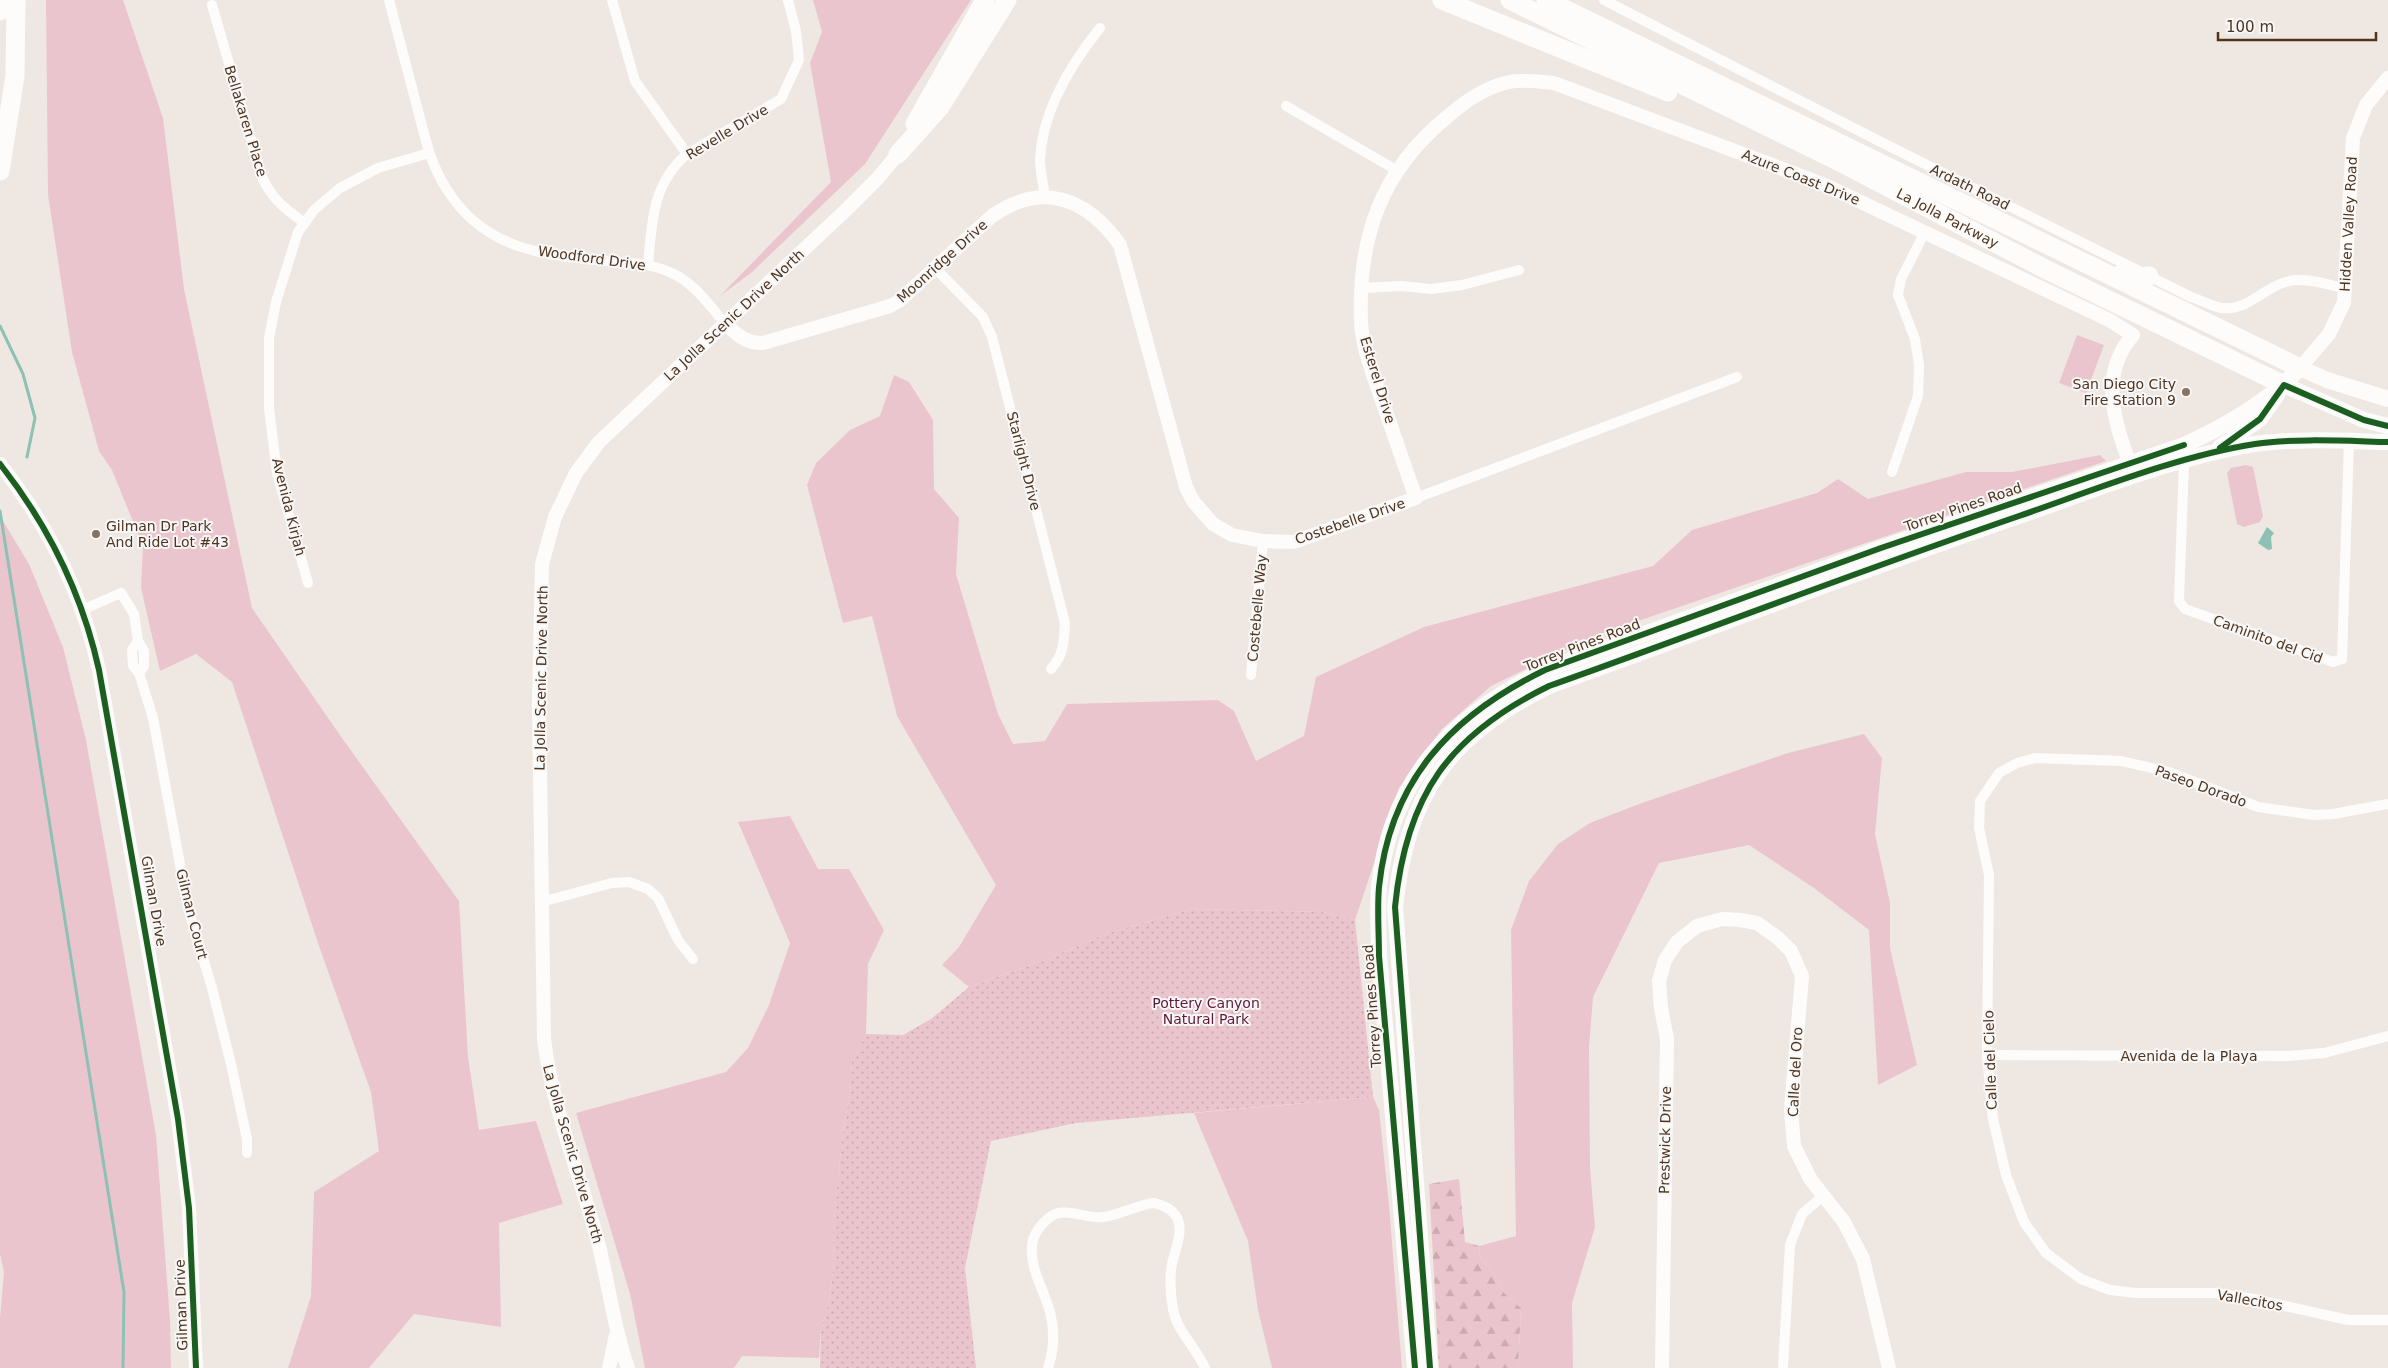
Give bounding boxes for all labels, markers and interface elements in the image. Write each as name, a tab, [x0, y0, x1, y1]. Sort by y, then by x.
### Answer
scale bar	[2218, 10, 2376, 42]
text: 100 m	[2226, 18, 2274, 36]
street label: Bellakaren Place	[221, 63, 271, 179]
street label: Revelle Drive	[683, 101, 771, 163]
street label: Azure Coast Drive	[1740, 146, 1862, 208]
street label: Hidden Valley Road	[2337, 156, 2360, 292]
street label: Ardath Road	[1928, 161, 2012, 213]
street label: La Jolla Parkway	[1894, 185, 2001, 251]
street label: Moonridge Drive	[894, 216, 990, 306]
street label: Woodford Drive	[537, 243, 647, 273]
street label: La Jolla Scenic Drive North	[661, 246, 807, 384]
street label: Esterel Drive	[1357, 335, 1399, 425]
place label: San Diego City Fire Station 9	[2073, 376, 2176, 408]
marker: San Diego City Fire Station 9	[2180, 386, 2192, 398]
street label: Starlight Drive	[1004, 410, 1044, 512]
street label: Avenida Kirjah	[269, 456, 309, 558]
street label: Torrey Pines Road	[1901, 479, 2024, 535]
street label: Costebelle Drive	[1293, 495, 1407, 547]
place label: Gilman Dr Park And Ride Lot #43	[106, 518, 229, 550]
marker: Gilman Dr Park And Ride Lot #43	[90, 528, 102, 540]
street label: Costebelle Way	[1244, 554, 1270, 662]
street label: La Jolla Scenic Drive North	[531, 585, 551, 771]
street label: Caminito del Cid	[2211, 612, 2325, 666]
street label: Torrey Pines Road	[1521, 615, 1642, 675]
street label: Paseo Dorado	[2153, 762, 2249, 810]
street label: Gilman Drive	[138, 855, 170, 947]
street label: Gilman Court	[173, 867, 211, 961]
street label: Torrey Pines Road	[1360, 944, 1384, 1069]
park label: Pottery Canyon Natural Park	[1152, 995, 1260, 1027]
street label: Calle del Cielo	[1980, 1010, 2000, 1110]
street label: Calle del Oro	[1785, 1027, 1805, 1117]
street label: Avenida de la Playa	[2121, 1048, 2257, 1064]
street label: La Jolla Scenic Drive North	[540, 1063, 606, 1245]
street label: Prestwick Drive	[1656, 1086, 1674, 1194]
street label: Gilman Drive	[171, 1259, 191, 1351]
street label: Vallecitos	[2216, 1286, 2284, 1314]

